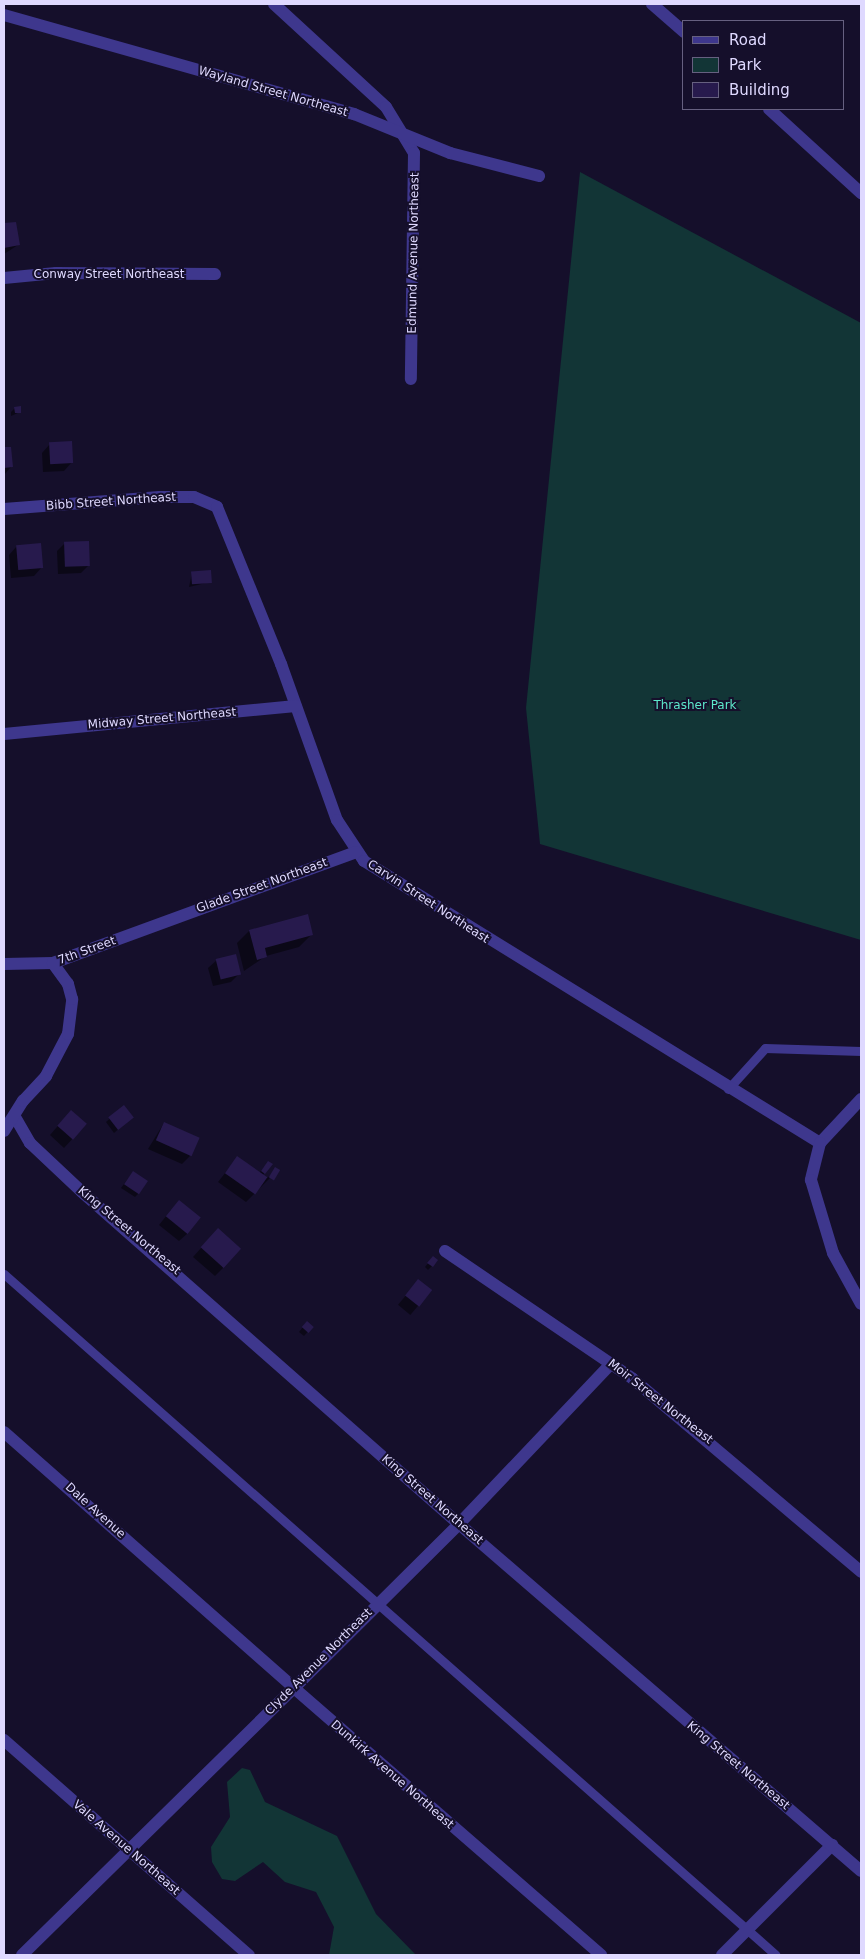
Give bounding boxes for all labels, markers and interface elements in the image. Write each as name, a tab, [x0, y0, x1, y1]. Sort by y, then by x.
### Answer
legend	[682, 20, 845, 110]
text: Road	[729, 31, 767, 49]
text: Park	[729, 56, 761, 74]
street label: Wayland Street Northeast	[197, 64, 349, 120]
text: Building	[729, 81, 790, 99]
street label: Edmund Avenue Northeast	[405, 172, 423, 334]
street label: Conway Street Northeast	[34, 268, 184, 282]
street label: Bibb Street Northeast	[46, 490, 176, 514]
park label: Thrasher Park	[653, 699, 737, 713]
street label: Midway Street Northeast	[87, 705, 237, 733]
street label: Glade Street Northeast	[195, 856, 329, 916]
street label: Carvin Street Northeast	[365, 857, 491, 947]
street label: 7th Street	[56, 934, 118, 968]
street label: King Street Northeast	[75, 1184, 183, 1278]
street label: Moir Street Northeast	[605, 1357, 715, 1447]
street label: King Street Northeast	[378, 1452, 486, 1548]
street label: Dale Avenue	[62, 1480, 128, 1542]
street label: Clyde Avenue Northeast	[263, 1606, 375, 1718]
street label: Dunkirk Avenue Northeast	[328, 1718, 456, 1832]
street label: King Street Northeast	[684, 1719, 792, 1813]
street label: Vale Avenue Northeast	[70, 1798, 182, 1898]

